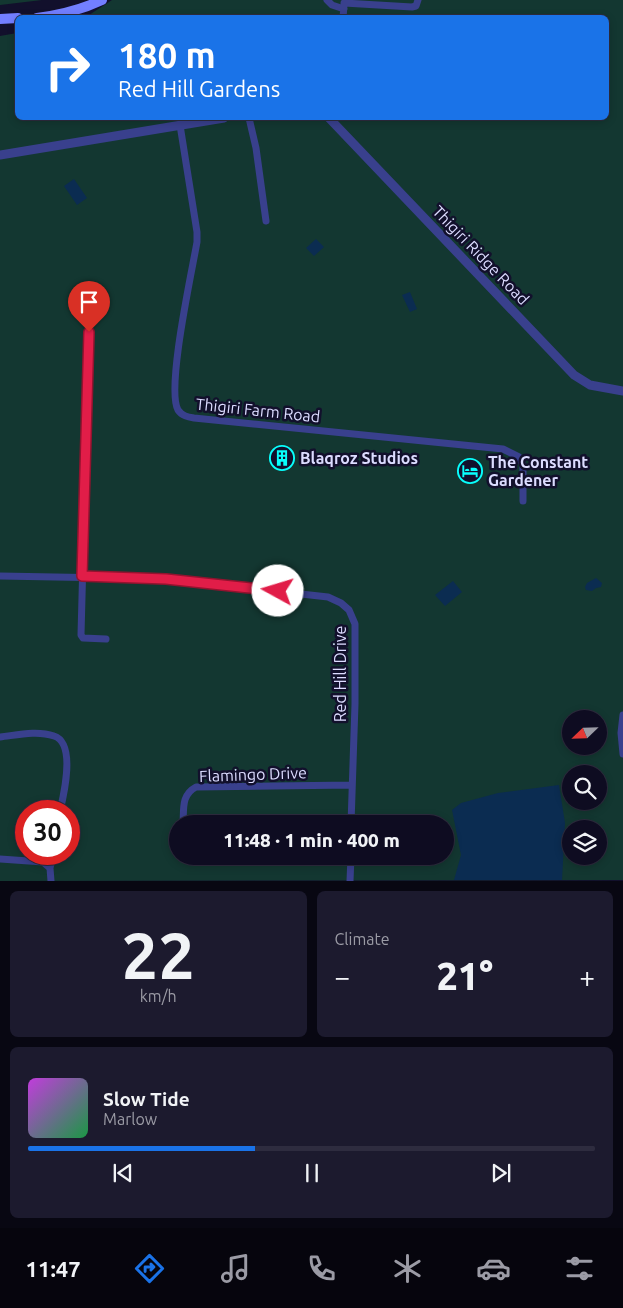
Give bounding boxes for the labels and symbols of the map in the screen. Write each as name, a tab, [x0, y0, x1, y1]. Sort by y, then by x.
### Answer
street label: Thigiri Ridge Road	[429, 202, 533, 308]
pin	[68, 281, 110, 332]
street label: Thigiri Farm Road	[195, 395, 321, 425]
building icon: Blaqroz Studios	[269, 445, 295, 471]
place label: Blaqroz Studios	[300, 449, 418, 467]
place label: The Constant Gardener	[488, 453, 588, 489]
hotel icon: The Constant Gardener	[457, 458, 483, 484]
position arrow	[251, 564, 303, 616]
street label: Red Hill Drive	[331, 626, 349, 722]
north arrow	[562, 710, 608, 755]
street label: Flamingo Drive	[199, 763, 307, 785]
speed limit sign: 30	[15, 800, 80, 865]

